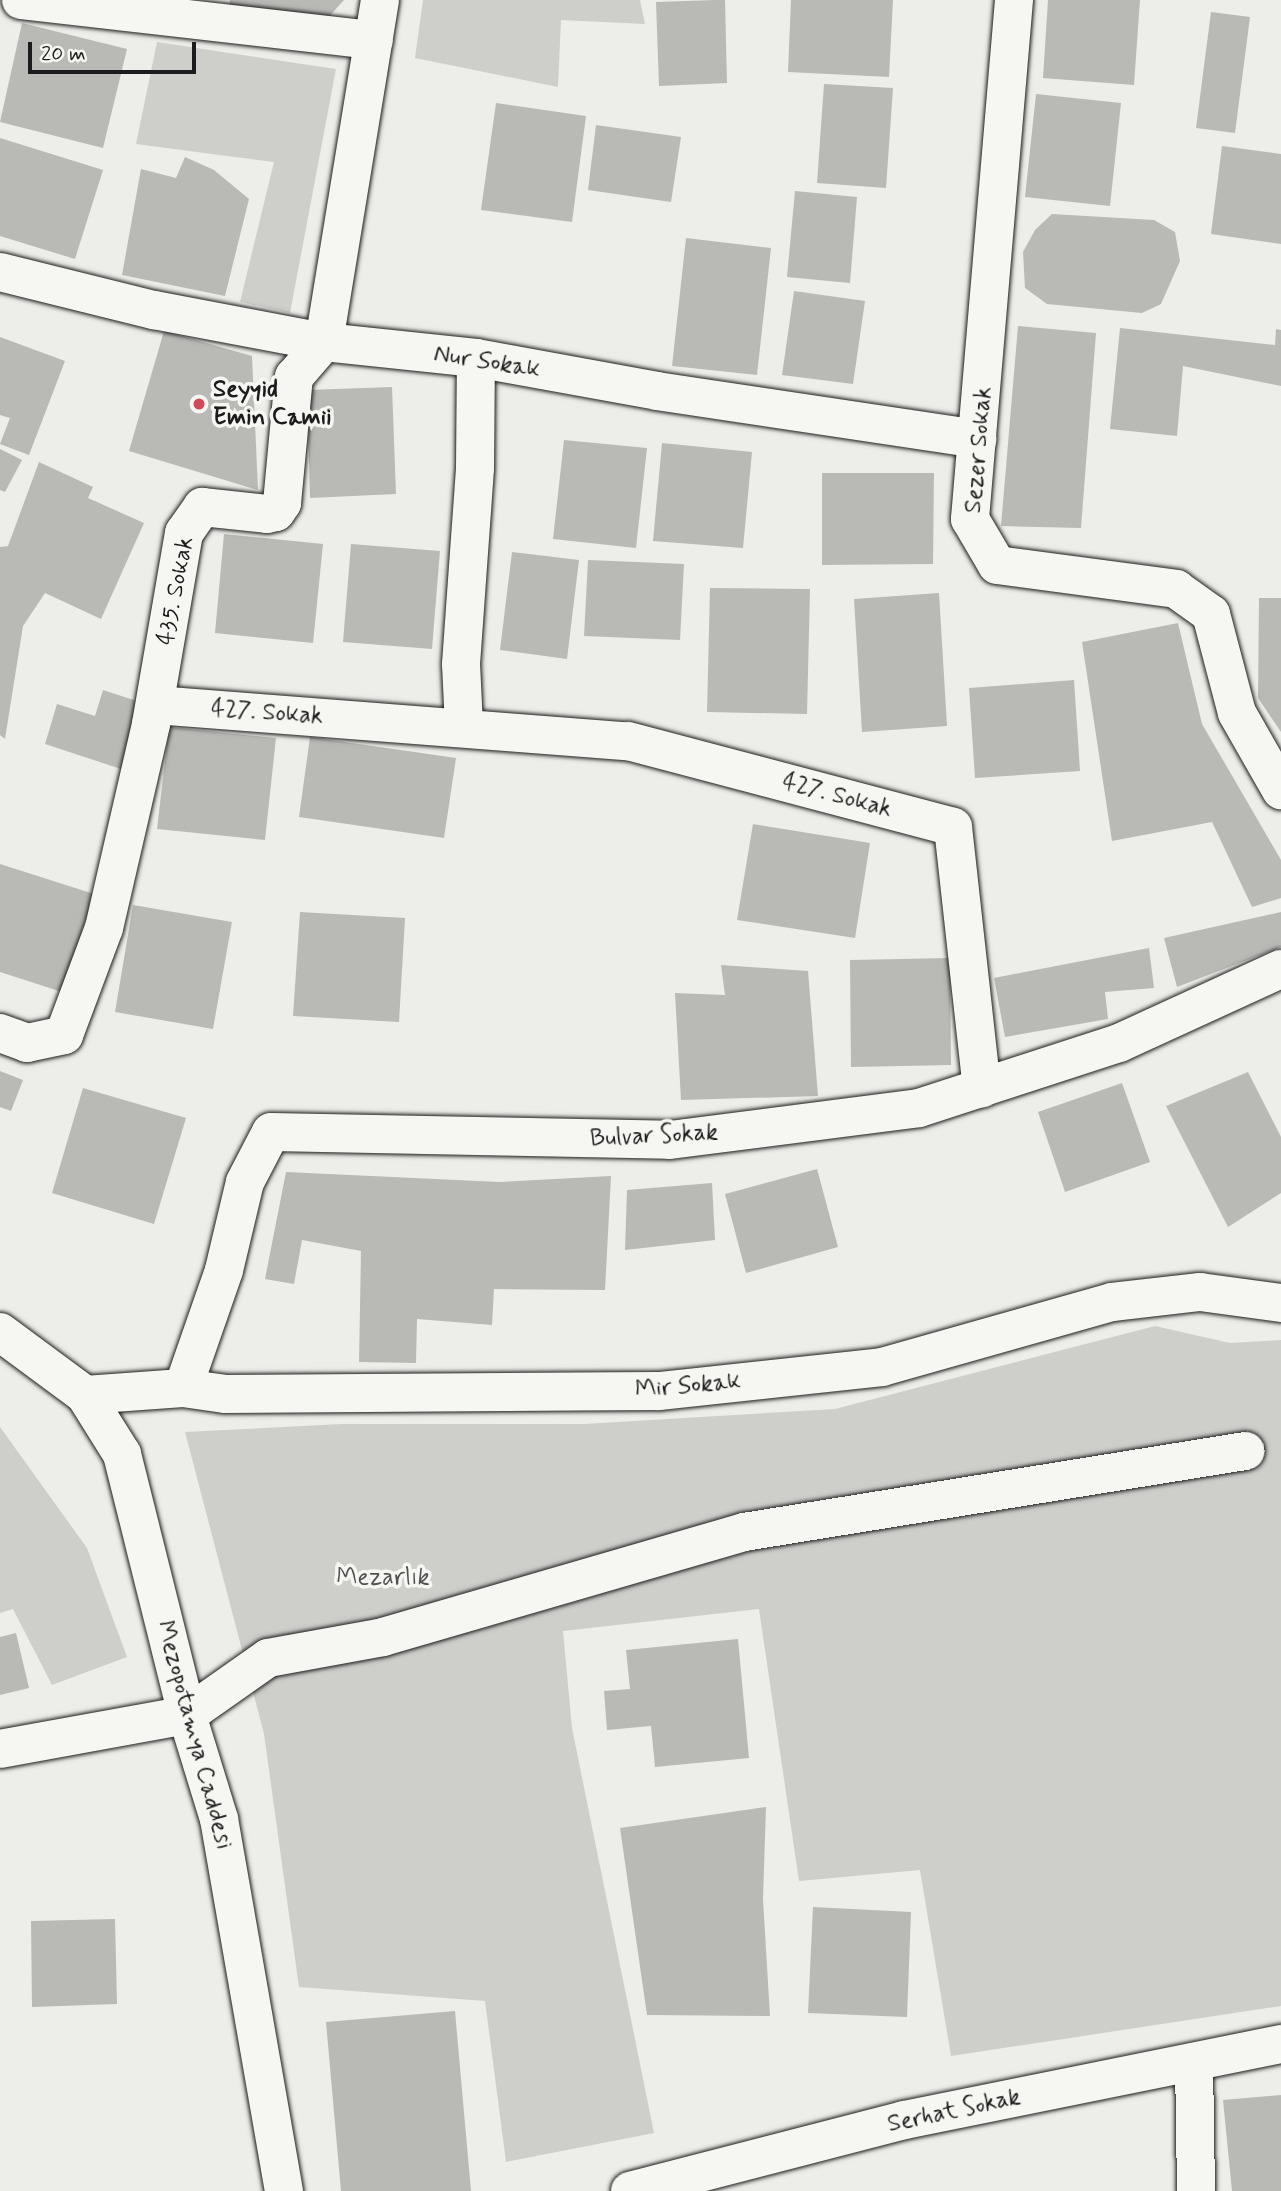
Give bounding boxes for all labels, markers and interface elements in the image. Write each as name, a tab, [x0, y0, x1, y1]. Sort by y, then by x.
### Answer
scale bar	[32, 28, 200, 72]
text: 20 m	[41, 40, 86, 68]
street label: Nur Sokak	[433, 340, 541, 384]
place label: Seyyid Emin Camii	[213, 376, 336, 432]
street label: Sezer Sokak	[959, 385, 999, 515]
marker: Seyyid Emin Camii	[191, 396, 207, 412]
street label: 435. Sokak	[151, 534, 201, 648]
street label: 427. Sokak	[210, 695, 324, 731]
street label: 427. Sokak	[779, 768, 895, 824]
street label: Bulvar Sokak	[588, 1118, 720, 1154]
street label: Mir Sokak	[635, 1367, 741, 1405]
park label: Mezarlık	[336, 1564, 430, 1592]
street label: Mezopotamya Caddesi	[150, 1619, 238, 1851]
street label: Serhat Sokak	[884, 2083, 1024, 2139]

